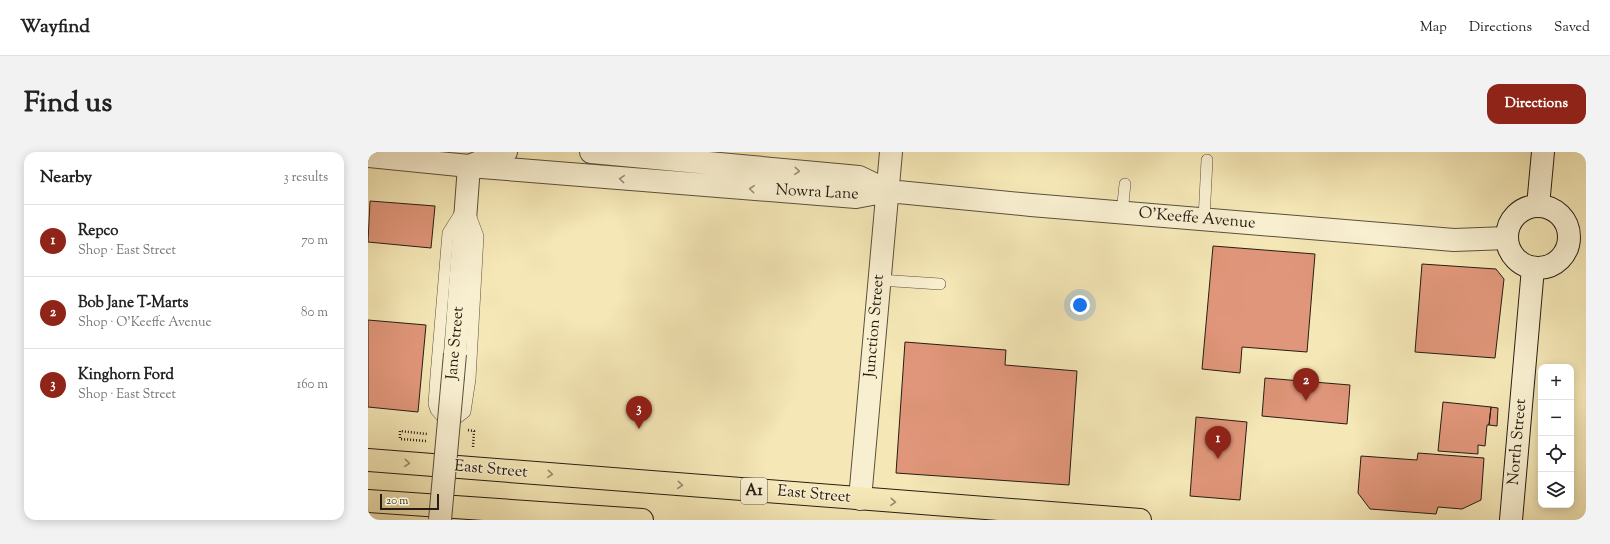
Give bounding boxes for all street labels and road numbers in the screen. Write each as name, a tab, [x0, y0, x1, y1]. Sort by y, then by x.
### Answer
street label: Nowra Lane	[775, 179, 859, 207]
street label: O'Keeffe Avenue	[1138, 202, 1256, 236]
street label: Junction Street	[859, 273, 891, 379]
street label: Jane Street	[441, 305, 471, 382]
street label: North Street	[1503, 397, 1533, 486]
street label: East Street	[453, 455, 529, 485]
road number: A1	[741, 478, 767, 504]
street label: East Street	[776, 480, 852, 510]

